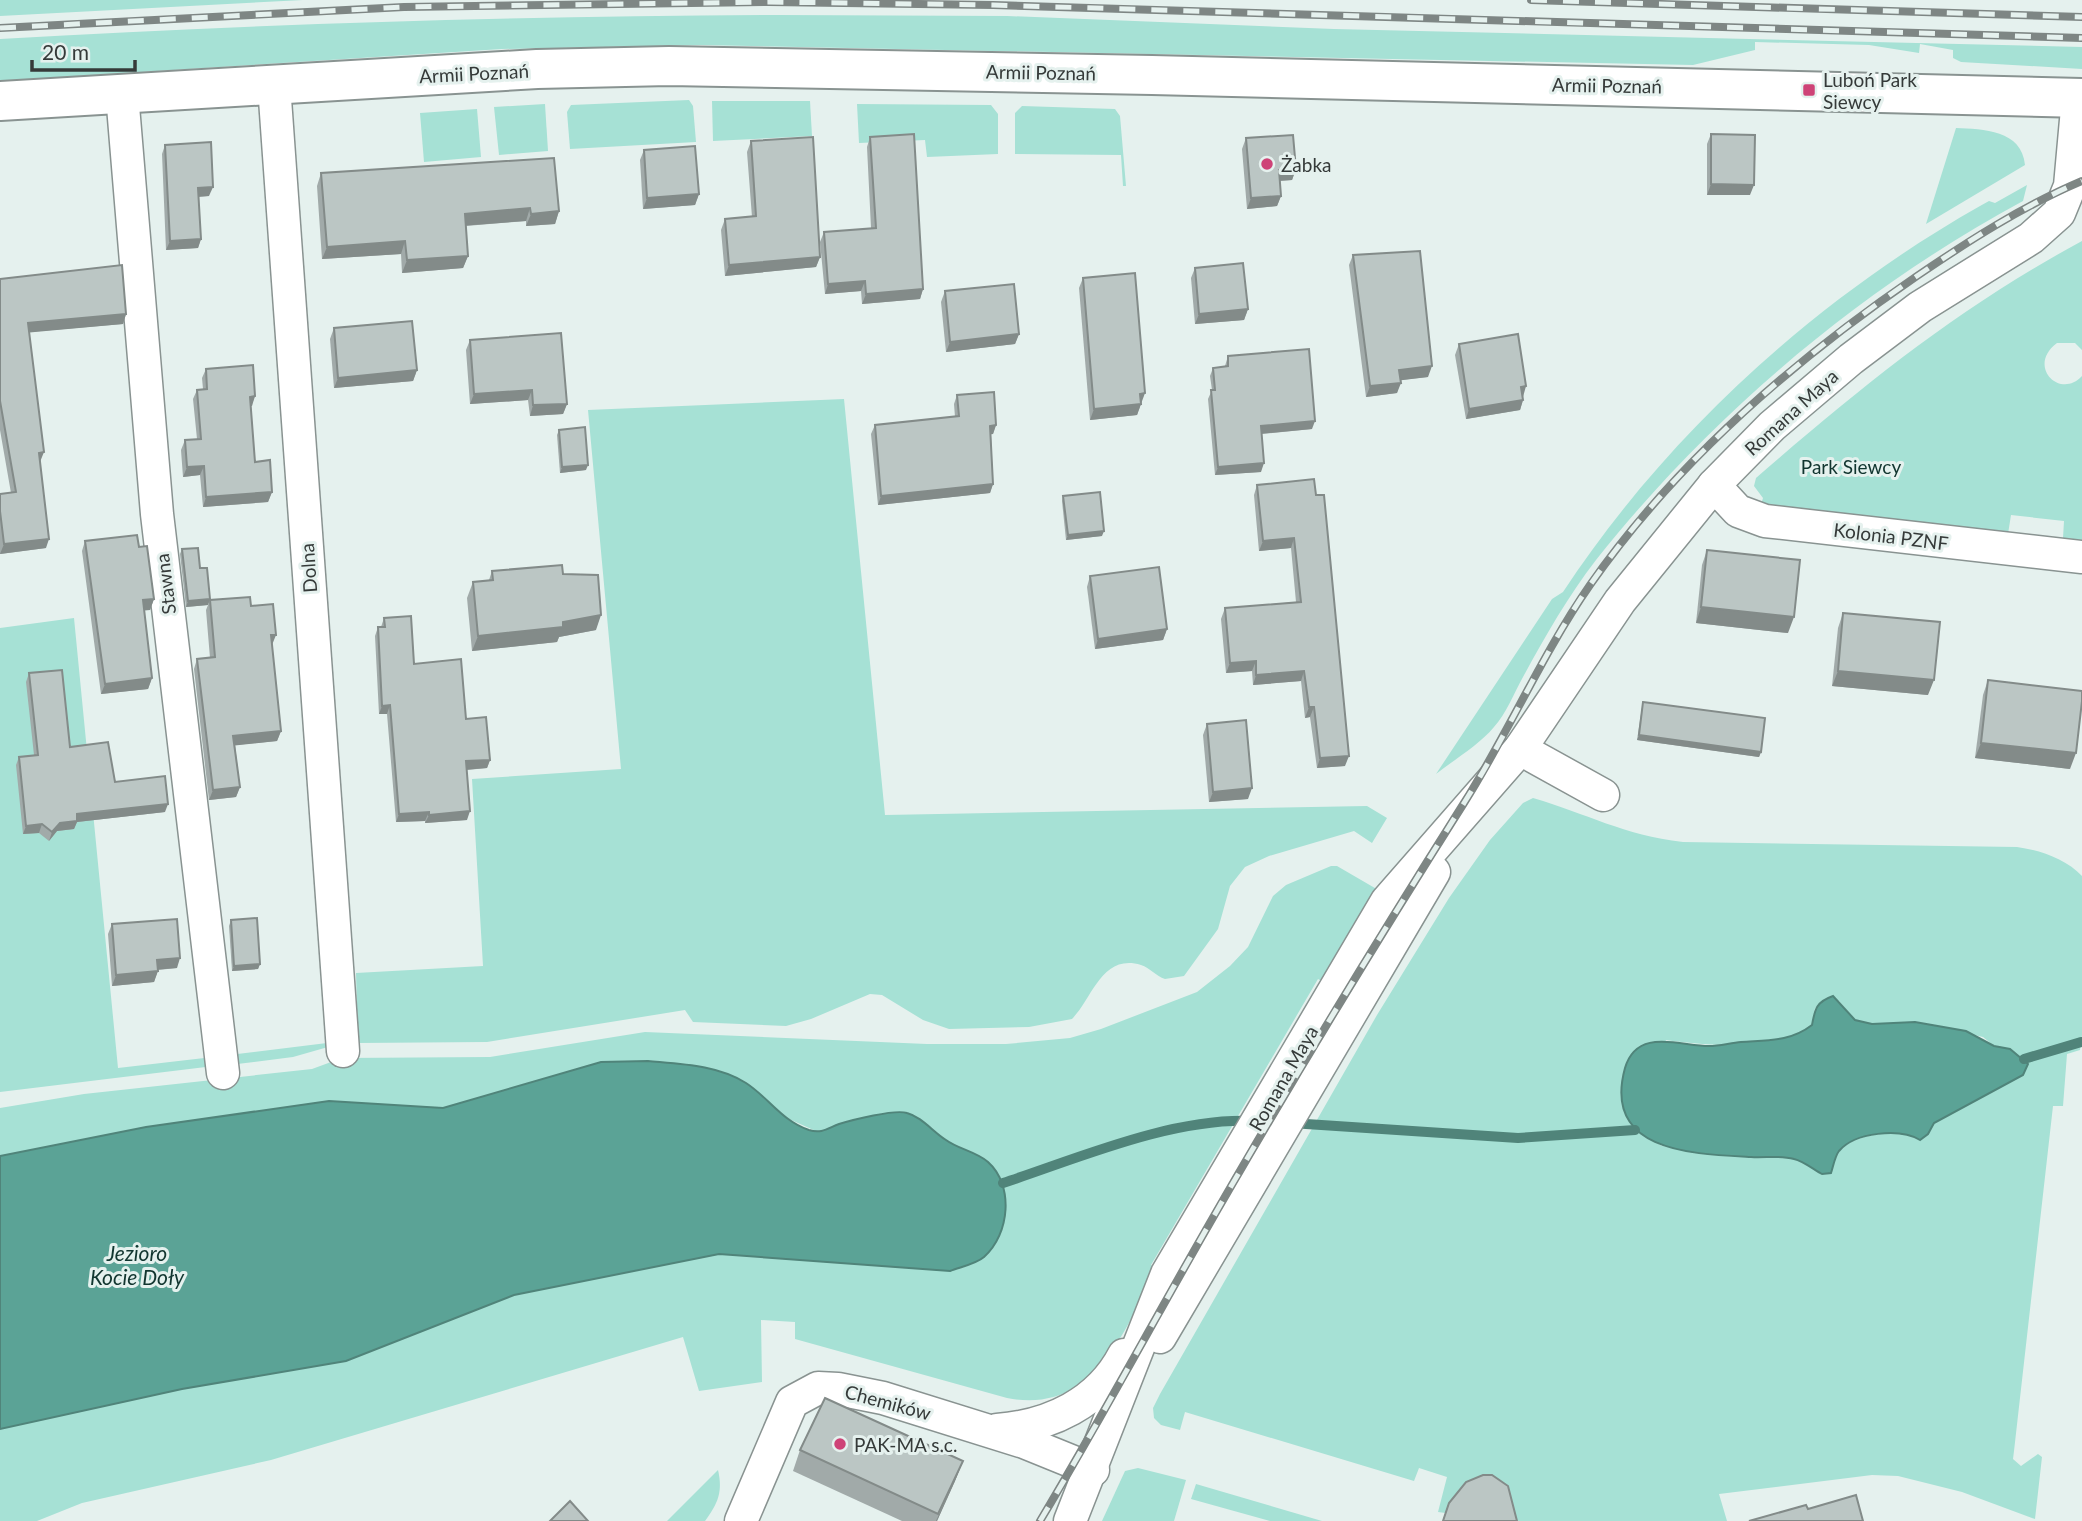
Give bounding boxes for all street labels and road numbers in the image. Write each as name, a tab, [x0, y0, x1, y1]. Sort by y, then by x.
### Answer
street label: Armii Poznań	[418, 59, 530, 87]
street label: Armii Poznań	[986, 60, 1096, 84]
street label: Armii Poznań	[1552, 73, 1662, 97]
street label: Romana Maya	[1740, 364, 1842, 460]
street label: Kolonia PZNF	[1832, 518, 1950, 554]
street label: Dolna	[295, 542, 321, 594]
street label: Stawna	[150, 552, 180, 616]
street label: Romana Maya	[1244, 1021, 1322, 1135]
street label: Chemików	[842, 1379, 934, 1425]

